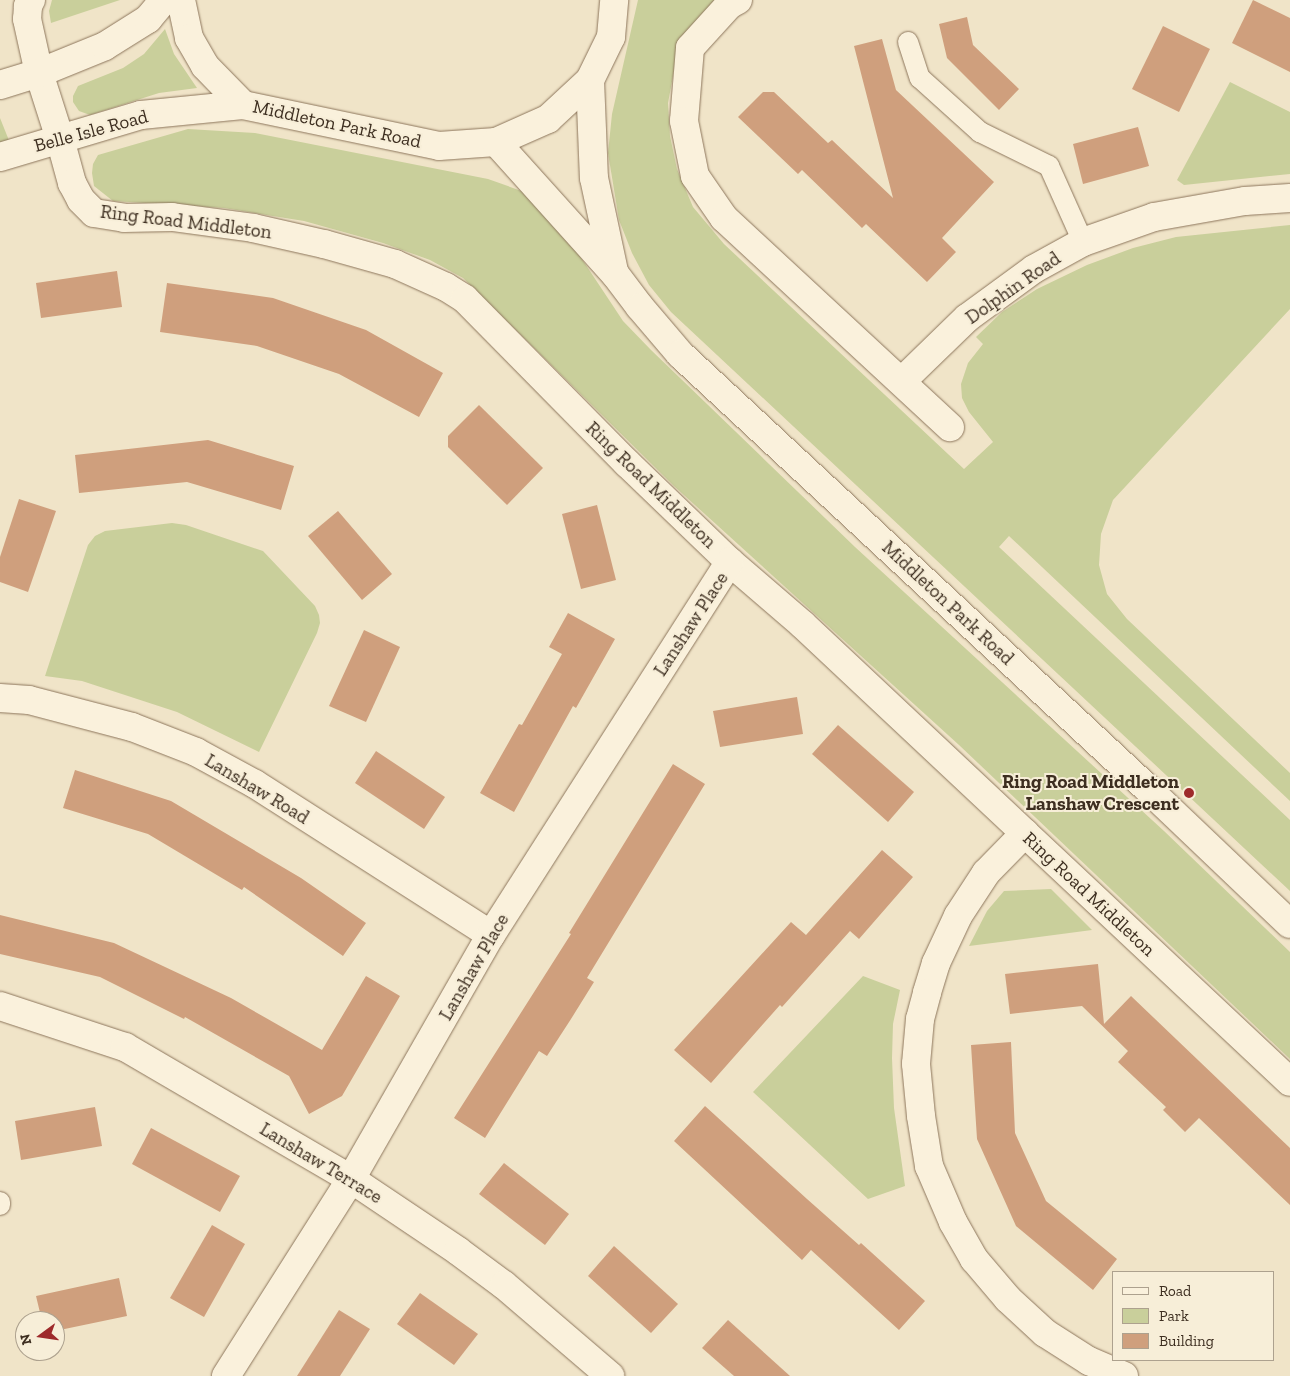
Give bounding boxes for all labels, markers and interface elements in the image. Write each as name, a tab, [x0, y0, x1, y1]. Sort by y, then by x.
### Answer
street label: Middleton Park Road	[251, 95, 423, 153]
street label: Belle Isle Road	[31, 105, 151, 157]
street label: Ring Road Middleton	[99, 200, 273, 244]
street label: Dolphin Road	[961, 247, 1065, 329]
street label: Ring Road Middleton	[581, 417, 721, 553]
street label: Middleton Park Road	[877, 536, 1019, 670]
street label: Lanshaw Place	[649, 568, 733, 680]
street label: Lanshaw Road	[201, 749, 313, 829]
place label: Ring Road Middleton Lanshaw Crescent	[1002, 771, 1179, 815]
marker: Ring Road Middleton Lanshaw Crescent	[1183, 787, 1195, 799]
street label: Ring Road Middleton	[1018, 827, 1160, 961]
street label: Lanshaw Place	[434, 909, 514, 1025]
street label: Lanshaw Terrace	[255, 1117, 387, 1209]
legend	[1112, 1271, 1275, 1361]
text: Road	[1159, 1282, 1191, 1300]
text: Park	[1159, 1307, 1189, 1325]
north arrow	[15, 1311, 65, 1361]
text: N	[16, 1332, 35, 1347]
text: Building	[1159, 1332, 1214, 1350]

